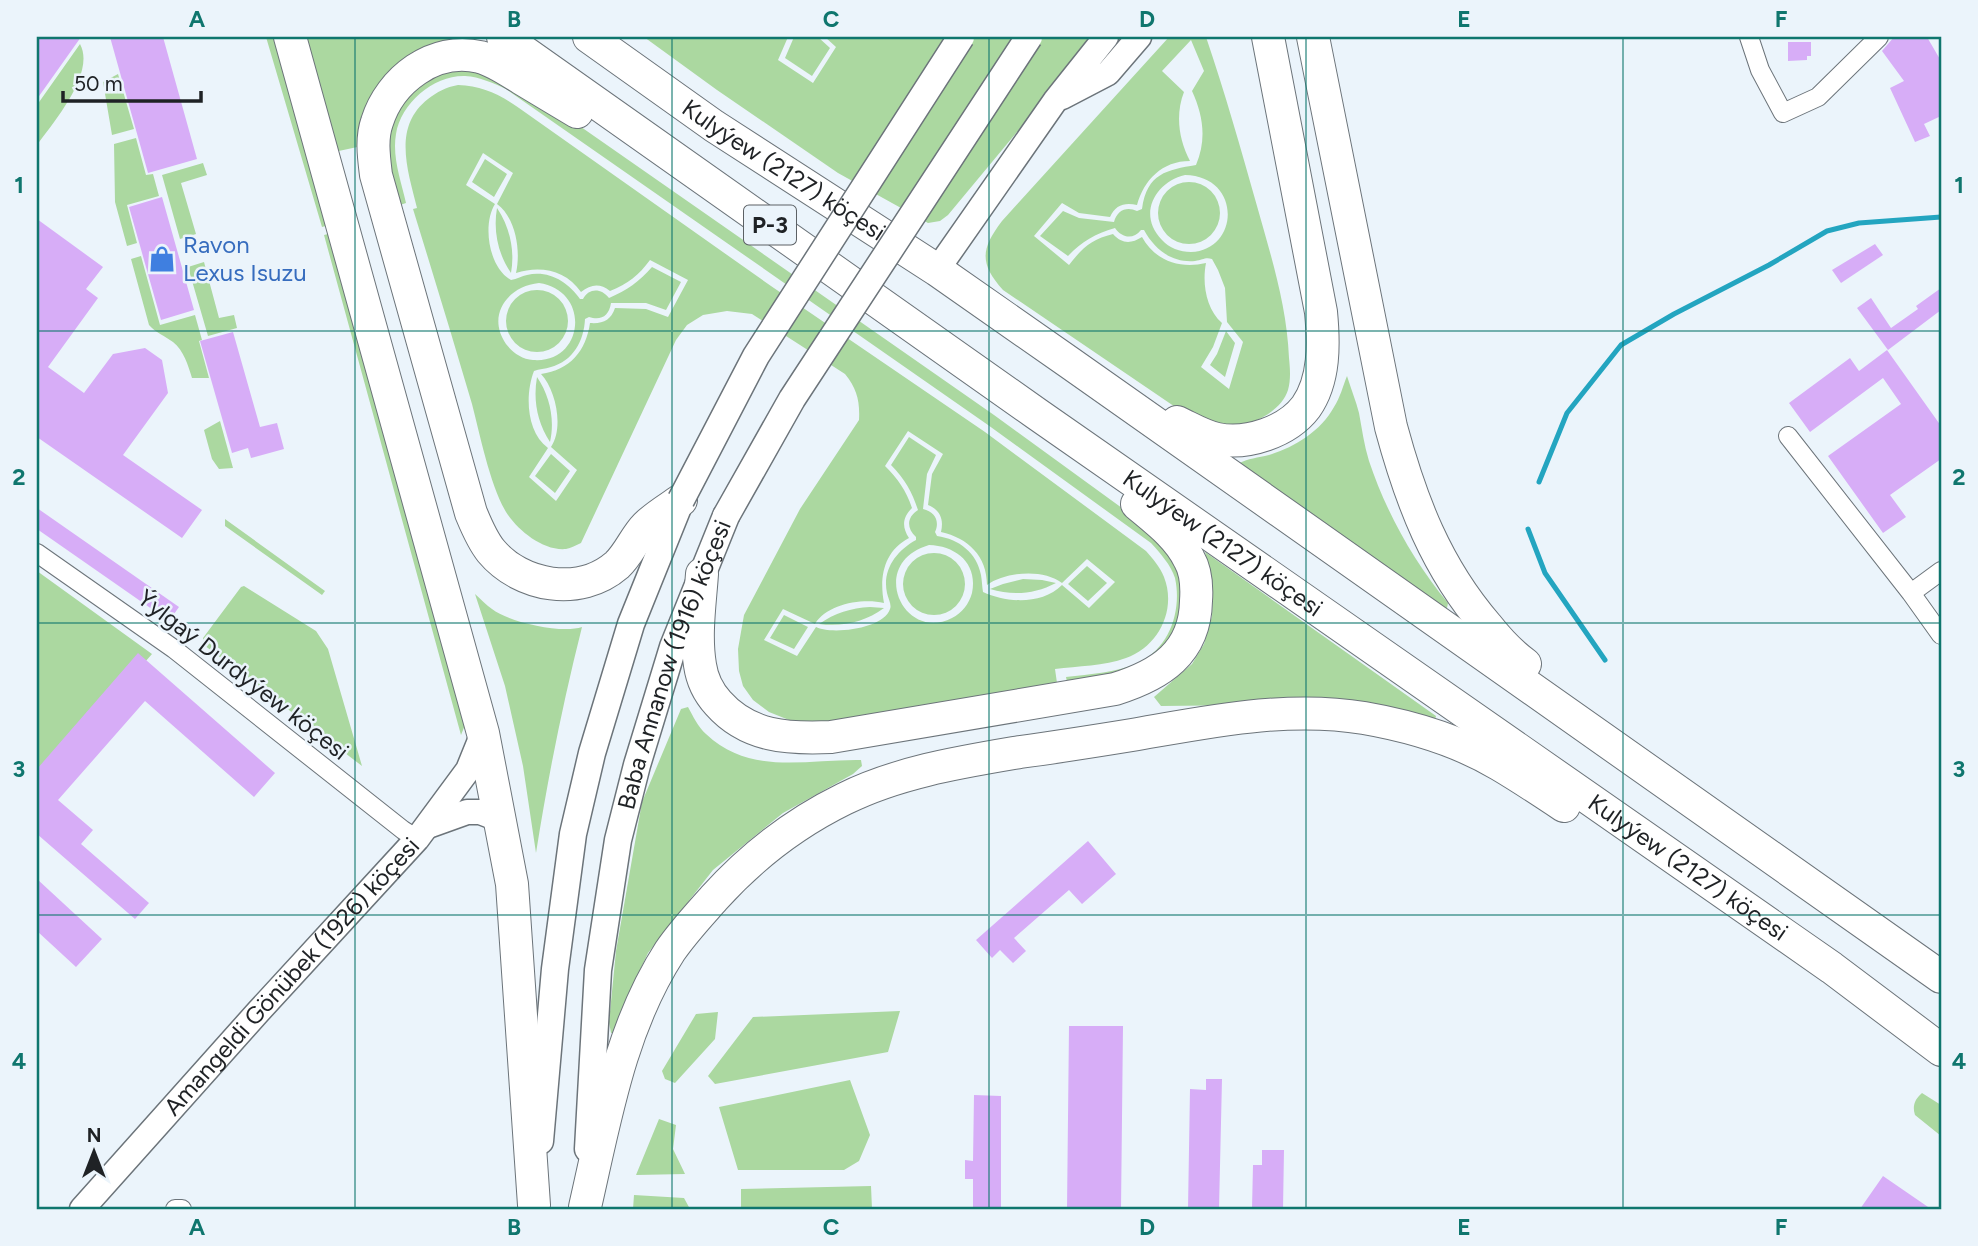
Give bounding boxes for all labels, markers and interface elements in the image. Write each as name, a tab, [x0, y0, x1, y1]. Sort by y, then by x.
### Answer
text: A	[189, 5, 206, 33]
text: B	[507, 5, 521, 33]
text: C	[823, 5, 840, 33]
text: D	[1139, 5, 1155, 33]
text: E	[1457, 5, 1471, 33]
text: F	[1775, 5, 1788, 33]
scale bar	[63, 60, 201, 104]
text: 50 m	[74, 71, 123, 96]
street label: Kulyýew (2127) köçesi	[677, 93, 891, 247]
text: 1	[14, 171, 24, 199]
text: 1	[1954, 171, 1964, 199]
road number: P-3	[744, 206, 796, 244]
place label: Ravon Lexus Isuzu	[183, 230, 307, 287]
shop icon: Ravon Lexus Isuzu	[147, 244, 177, 274]
text: 2	[12, 463, 26, 491]
street label: Kulyýew (2127) köçesi	[1118, 463, 1328, 622]
text: 2	[1952, 463, 1966, 491]
street label: Baba Annanow (1916) köçesi	[611, 516, 737, 812]
street label: Ýylgaý Durdyýew köçesi	[132, 583, 355, 766]
text: 3	[13, 755, 25, 783]
text: 3	[1953, 755, 1965, 783]
street label: Kulyýew (2127) köçesi	[1583, 788, 1793, 947]
street label: Amangeldi Gönübek (1926) köçesi	[158, 831, 425, 1121]
text: 4	[12, 1047, 26, 1075]
text: 4	[1952, 1047, 1966, 1075]
north arrow	[60, 1116, 130, 1186]
text: N	[87, 1124, 101, 1147]
text: A	[189, 1213, 206, 1241]
text: B	[507, 1213, 521, 1241]
text: C	[823, 1213, 840, 1241]
text: D	[1139, 1213, 1155, 1241]
text: E	[1457, 1213, 1471, 1241]
text: F	[1775, 1213, 1788, 1241]

